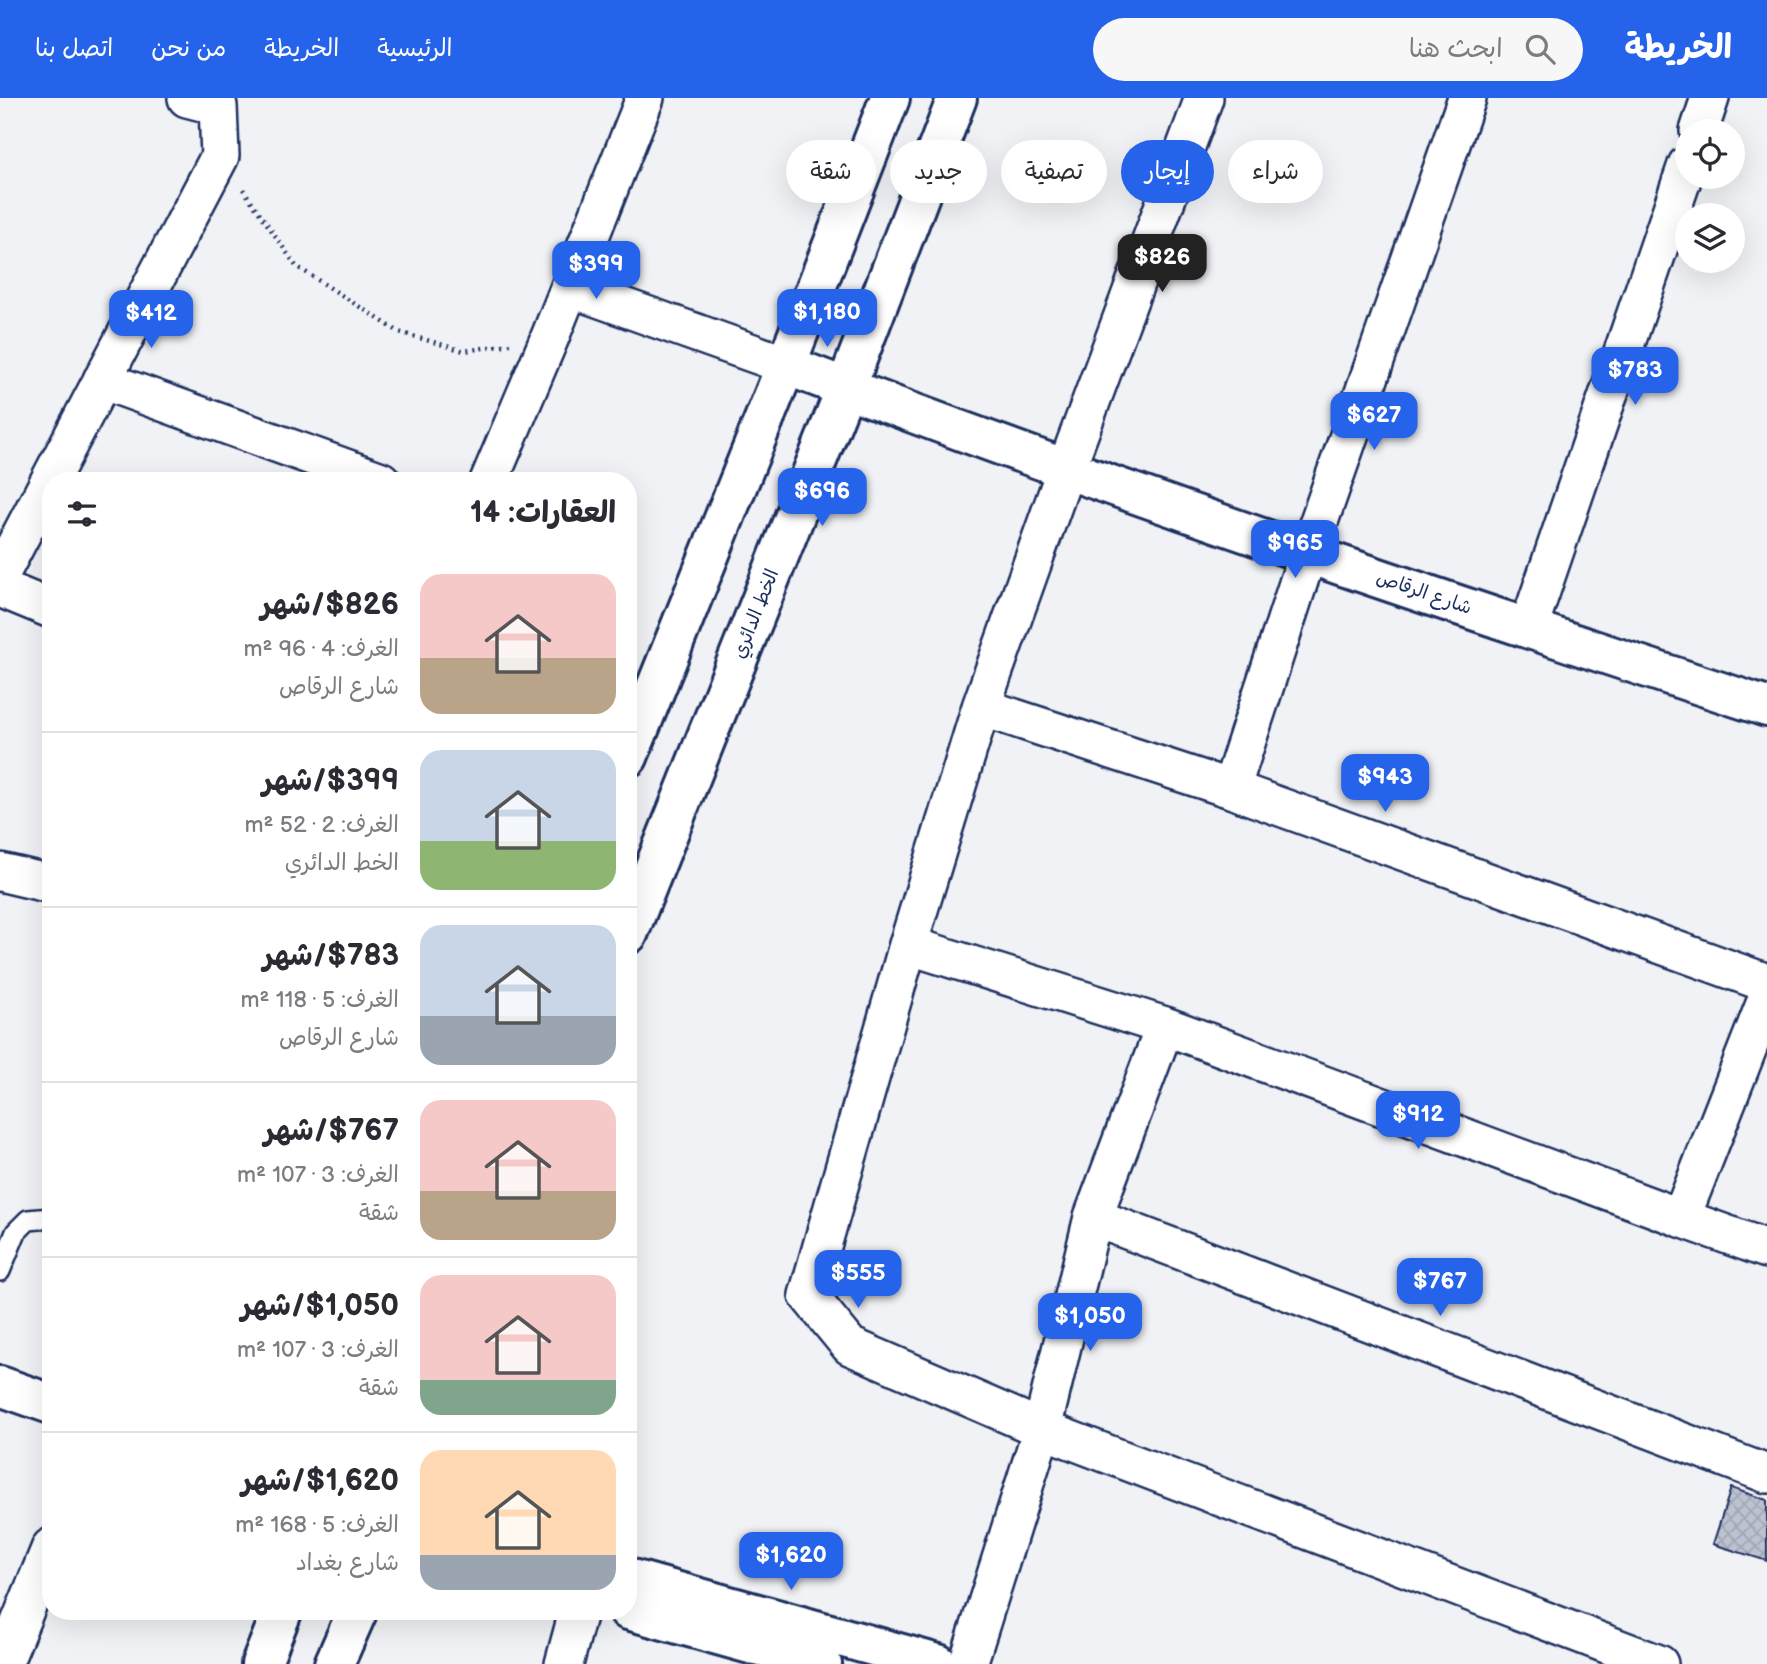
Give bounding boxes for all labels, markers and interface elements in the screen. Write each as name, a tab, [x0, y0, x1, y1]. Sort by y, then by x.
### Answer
search box	[1093, 18, 1583, 81]
text: الخريطة	[1625, 28, 1732, 68]
icon: search	[1521, 30, 1559, 68]
text: اتصل بنا	[35, 34, 113, 63]
text: من نحن	[151, 34, 226, 63]
text: الخريطة	[264, 34, 339, 63]
text: الرئيسية	[377, 34, 453, 63]
text: ابحث هنا	[1409, 34, 1503, 65]
map controls	[1675, 119, 1745, 273]
button: locate	[1675, 119, 1745, 189]
chip: شقة	[786, 140, 876, 203]
chip: جديد	[890, 140, 987, 203]
chip: تصفية	[1001, 140, 1107, 203]
chip: إيجار	[1121, 140, 1214, 203]
chip: شراء	[1228, 140, 1323, 203]
button: layers	[1675, 203, 1745, 273]
pin: $826	[1121, 234, 1203, 294]
pin: $399	[555, 242, 637, 301]
text: $826	[1134, 243, 1190, 271]
text: $399	[568, 250, 624, 278]
pin: $1,180	[770, 289, 884, 349]
pin: $412	[110, 290, 192, 350]
text: $1,180	[793, 298, 861, 326]
text: $412	[125, 299, 177, 327]
pin: $783	[1594, 348, 1676, 407]
text: $783	[1607, 356, 1663, 384]
pin: $627	[1333, 392, 1415, 452]
text: $627	[1347, 401, 1401, 429]
pin: $696	[781, 468, 863, 528]
text: $696	[794, 477, 850, 505]
icon: filters	[63, 495, 101, 533]
text: العقارات: 14	[470, 495, 616, 531]
pin: $965	[1254, 520, 1336, 580]
text: $965	[1267, 529, 1323, 557]
street label: الخط الدائري	[728, 566, 786, 663]
street label: شارع الرقاص	[1373, 566, 1475, 621]
text: $826/شهر	[261, 587, 399, 623]
icon: home	[476, 602, 560, 686]
text: الغرف: 4 · 96 m²	[244, 635, 399, 663]
text: شارع الرقاص	[279, 673, 399, 701]
pin: $943	[1344, 754, 1426, 814]
text: $399/شهر	[262, 763, 399, 799]
text: $943	[1357, 763, 1413, 791]
icon: home	[476, 778, 560, 862]
text: الغرف: 2 · 52 m²	[245, 811, 399, 839]
text: الخط الدائري	[285, 849, 399, 877]
text: $783/شهر	[263, 938, 399, 974]
icon: home	[476, 953, 560, 1037]
text: الغرف: 5 · 118 m²	[241, 986, 399, 1014]
text: شارع الرقاص	[279, 1024, 399, 1052]
pin: $912	[1377, 1091, 1459, 1151]
text: $912	[1392, 1100, 1444, 1128]
text: $767/شهر	[264, 1113, 399, 1149]
icon: home	[476, 1128, 560, 1212]
text: الغرف: 3 · 107 m²	[237, 1161, 399, 1189]
text: شقة	[359, 1199, 399, 1227]
pin: $555	[817, 1250, 899, 1310]
pin: $767	[1399, 1258, 1481, 1318]
text: $555	[831, 1259, 885, 1287]
text: $767	[1413, 1267, 1467, 1295]
text: $1,050/شهر	[241, 1288, 399, 1324]
pin: $1,050	[1033, 1294, 1147, 1353]
text: $1,050	[1054, 1302, 1126, 1330]
icon: home	[476, 1303, 560, 1387]
text: الغرف: 3 · 107 m²	[237, 1336, 399, 1364]
text: شقة	[359, 1374, 399, 1402]
text: $1,620/شهر	[241, 1463, 399, 1499]
icon: home	[476, 1478, 560, 1562]
text: الغرف: 5 · 168 m²	[235, 1511, 399, 1539]
pin: $1,620	[734, 1532, 848, 1592]
text: $1,620	[755, 1541, 827, 1569]
text: شارع بغداد	[296, 1549, 399, 1577]

